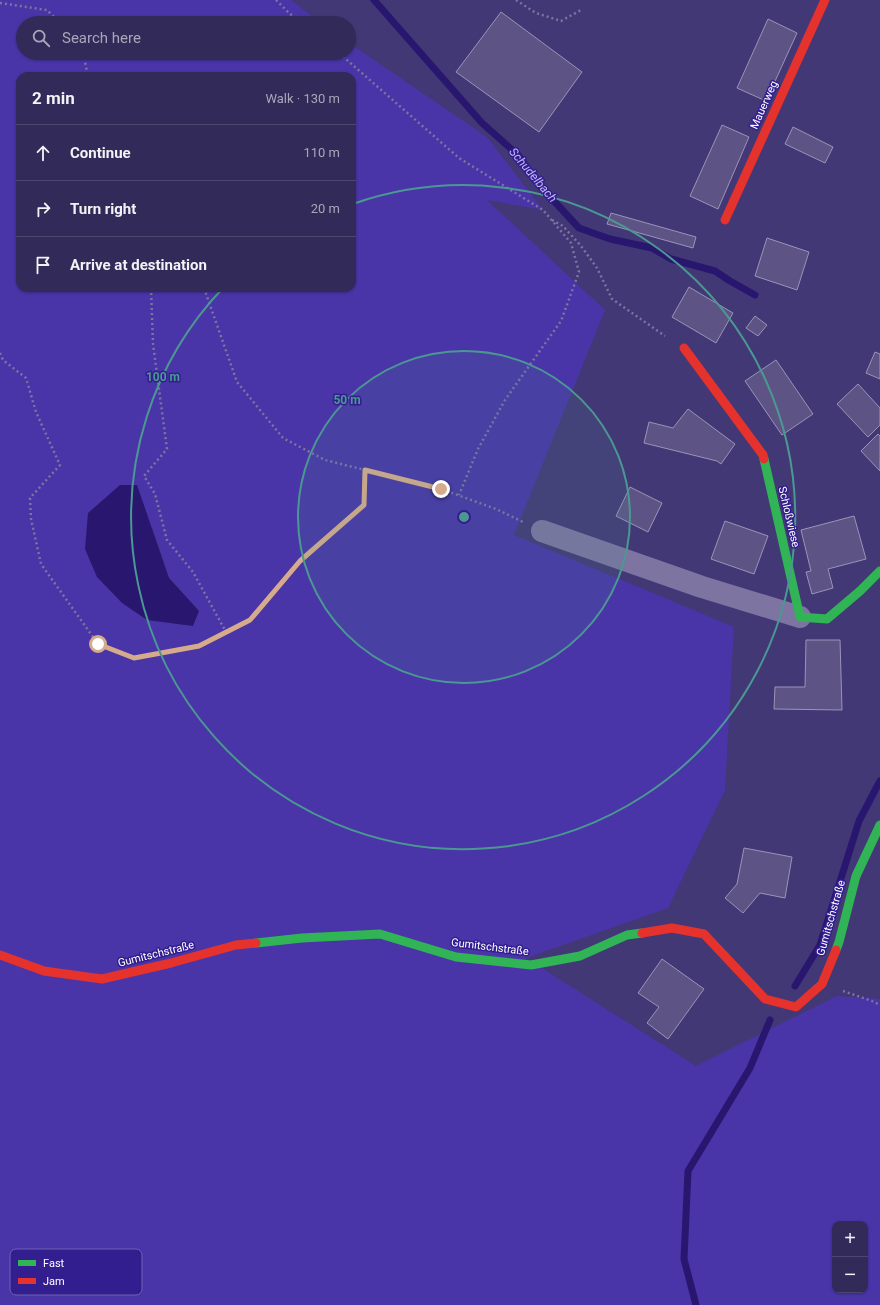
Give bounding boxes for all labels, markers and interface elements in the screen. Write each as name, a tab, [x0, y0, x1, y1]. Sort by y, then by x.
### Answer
search box	[16, 16, 356, 60]
icon: search	[30, 27, 52, 49]
text: Search here	[62, 29, 141, 47]
street label: Mauerweg	[748, 79, 780, 131]
text: 2 min	[32, 88, 75, 108]
text: Walk · 130 m	[265, 91, 340, 106]
icon: ahead	[32, 142, 54, 164]
text: Continue	[70, 144, 131, 162]
text: 110 m	[303, 145, 340, 160]
water label: Schudelbach	[506, 145, 560, 205]
icon: right	[32, 198, 54, 220]
text: Turn right	[70, 200, 136, 218]
text: 20 m	[311, 201, 340, 216]
icon: arrive	[32, 254, 54, 276]
text: Arrive at destination	[70, 256, 207, 274]
text: 100 m	[146, 370, 180, 384]
text: 50 m	[333, 393, 361, 407]
route end	[432, 480, 450, 498]
street label: Schloßwiese	[776, 485, 802, 549]
centre of rings	[457, 510, 471, 524]
route start	[89, 635, 107, 653]
street label: Gumitschstraße	[814, 879, 848, 957]
street label: Gumitschstraße	[450, 936, 530, 958]
street label: Gumitschstraße	[117, 938, 196, 970]
map controls	[832, 1221, 868, 1293]
button: +	[832, 1221, 868, 1257]
legend	[10, 1249, 142, 1295]
text: Fast	[43, 1257, 65, 1270]
button: −	[832, 1257, 868, 1293]
text: Jam	[43, 1275, 65, 1288]

